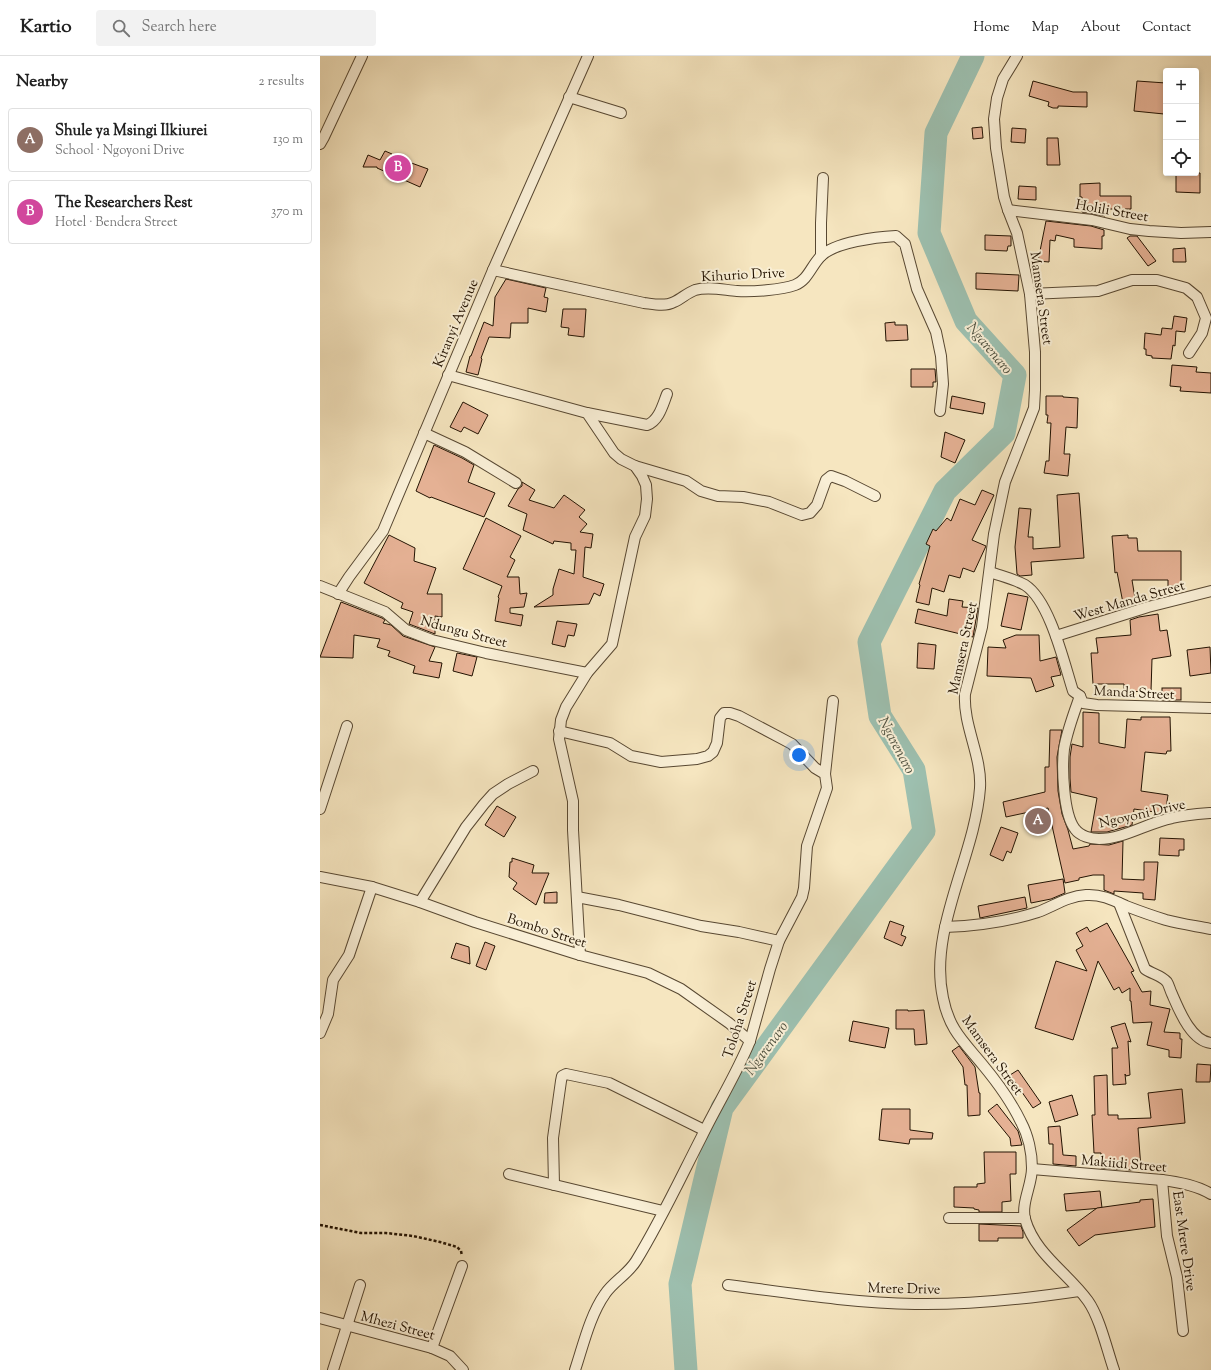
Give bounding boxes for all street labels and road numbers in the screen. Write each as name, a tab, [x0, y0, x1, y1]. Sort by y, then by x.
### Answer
street label: Holili Street	[1074, 196, 1150, 228]
street label: Mamsera Street	[1024, 250, 1056, 346]
street label: Kihurio Drive	[701, 264, 785, 288]
street label: Kiranyi Avenue	[429, 276, 484, 371]
street label: West Manda Street	[1072, 576, 1188, 627]
street label: Mamsera Street	[944, 600, 984, 696]
street label: Ndungu Street	[418, 612, 509, 654]
street label: Manda Street	[1093, 682, 1175, 706]
street label: Ngoyoni Drive	[1097, 795, 1188, 835]
street label: Bombo Street	[504, 910, 589, 954]
street label: Toloha Street	[719, 978, 763, 1061]
street label: Mamsera Street	[956, 1012, 1027, 1100]
street label: Makiidi Street	[1080, 1151, 1168, 1179]
street label: East Mrere Drive	[1166, 1190, 1200, 1293]
street label: Mrere Drive	[867, 1279, 941, 1301]
street label: Mhezi Street	[358, 1307, 437, 1346]

